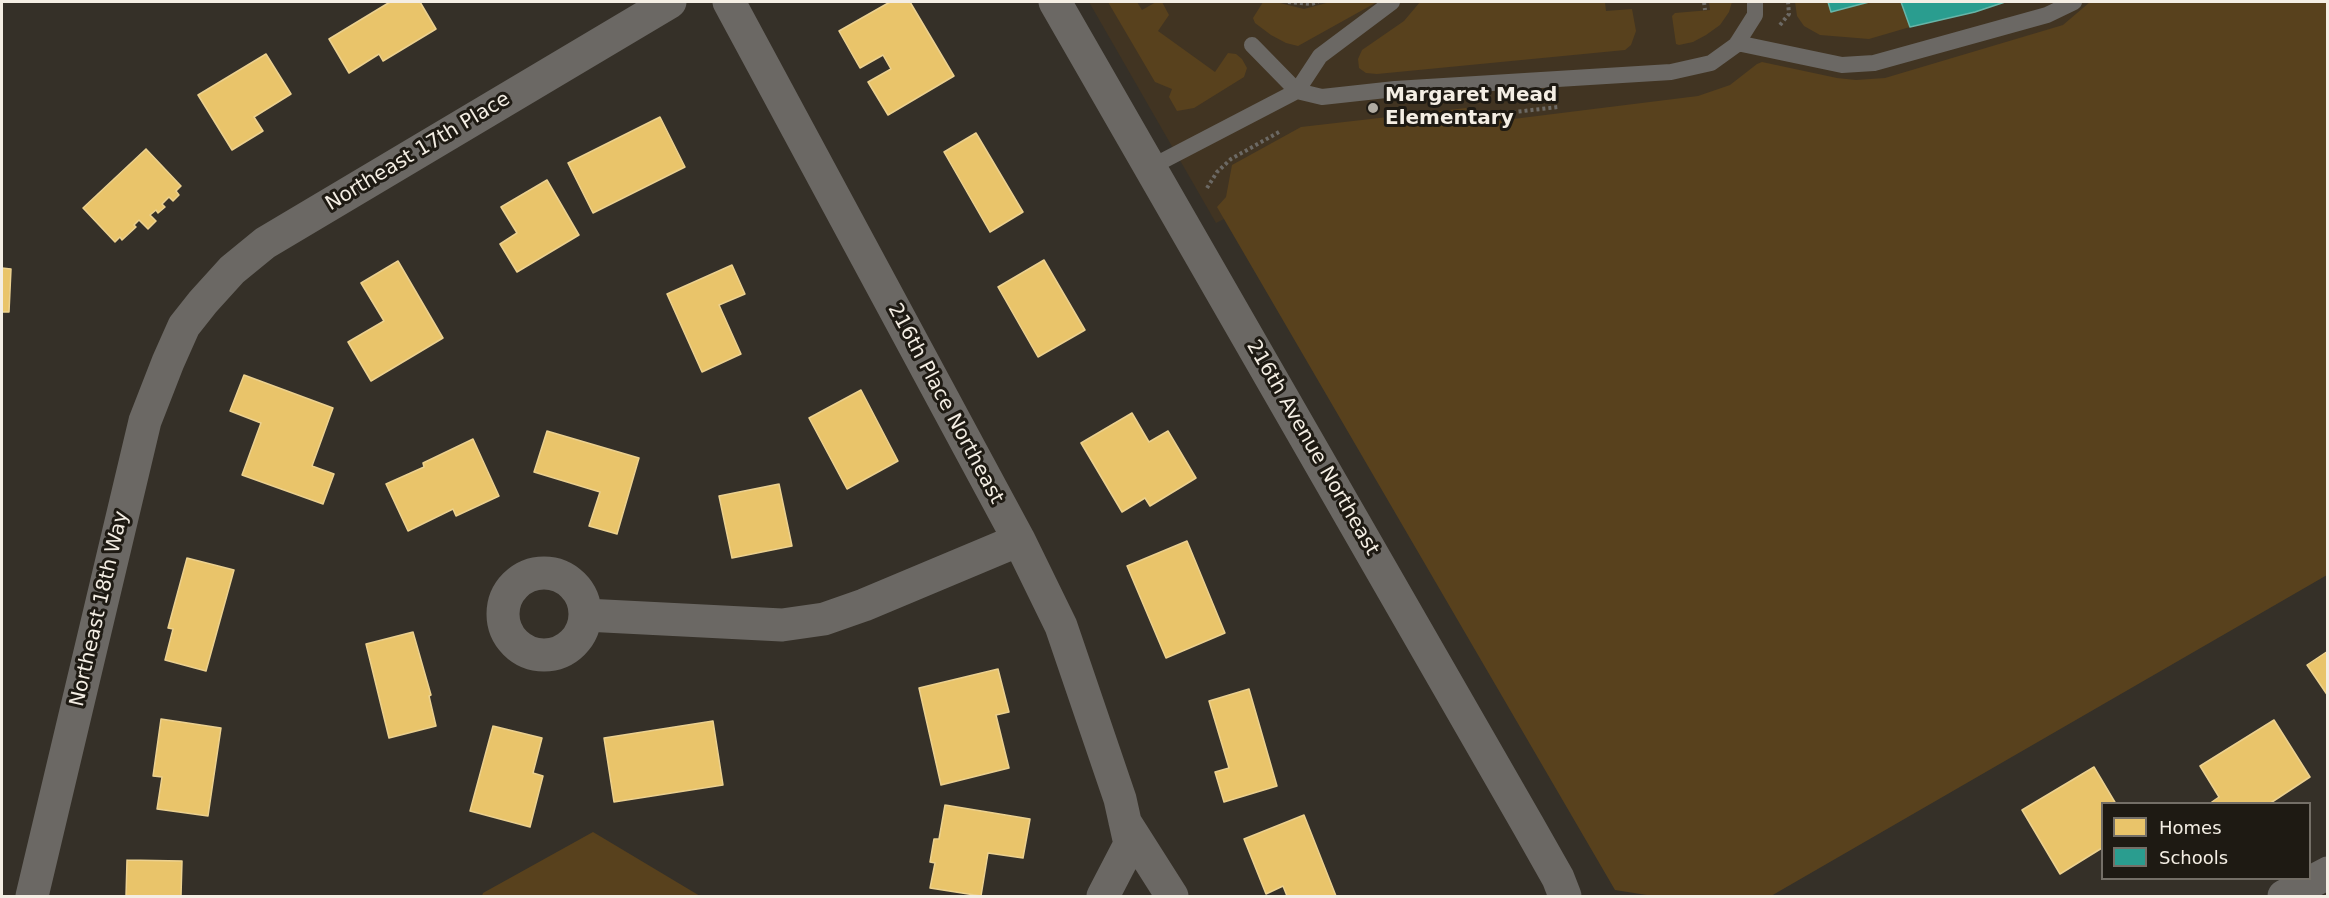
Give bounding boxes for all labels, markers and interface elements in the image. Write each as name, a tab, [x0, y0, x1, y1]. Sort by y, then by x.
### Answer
place label: Margaret Mead Elementary	[1385, 84, 1557, 131]
street label: Northeast 17th Place	[322, 87, 514, 217]
marker: Margaret Mead Elementary	[1366, 101, 1380, 115]
street label: 216th Place Northeast	[882, 300, 1008, 508]
street label: 216th Avenue Northeast	[1240, 336, 1384, 560]
street label: Northeast 18th Way	[66, 509, 134, 709]
legend	[2101, 802, 2311, 880]
text: Homes	[2159, 817, 2222, 838]
text: Schools	[2159, 847, 2228, 868]

